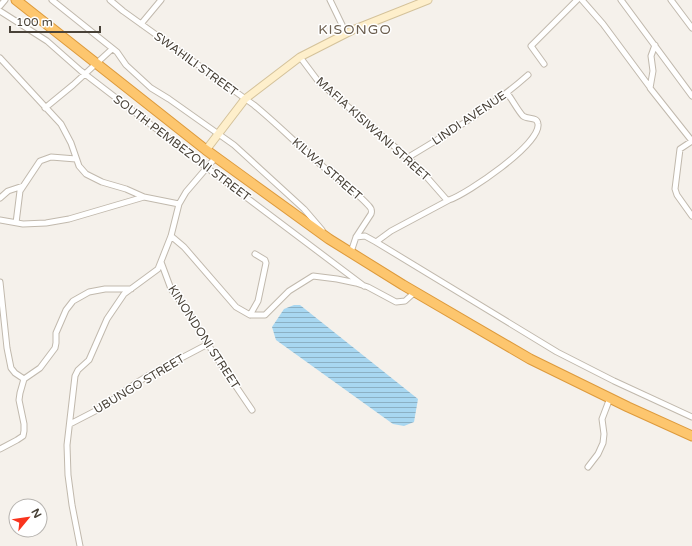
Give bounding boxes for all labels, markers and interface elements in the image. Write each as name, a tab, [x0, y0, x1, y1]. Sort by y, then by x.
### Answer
scale bar	[10, 8, 100, 34]
text: 100 m	[16, 15, 53, 29]
district label: KISONGO	[318, 21, 392, 38]
street label: SWAHILI STREET	[151, 29, 241, 99]
street label: MAFIA KISIWANI STREET	[313, 74, 433, 184]
street label: LINDI AVENUE	[429, 88, 509, 148]
street label: SOUTH PEMBEZONI STREET	[111, 92, 254, 205]
street label: KILWA STREET	[289, 135, 365, 203]
street label: KINONDONI STREET	[165, 283, 243, 392]
street label: UBUNGO STREET	[91, 351, 188, 417]
north arrow	[8, 498, 48, 538]
text: N	[28, 506, 44, 520]

